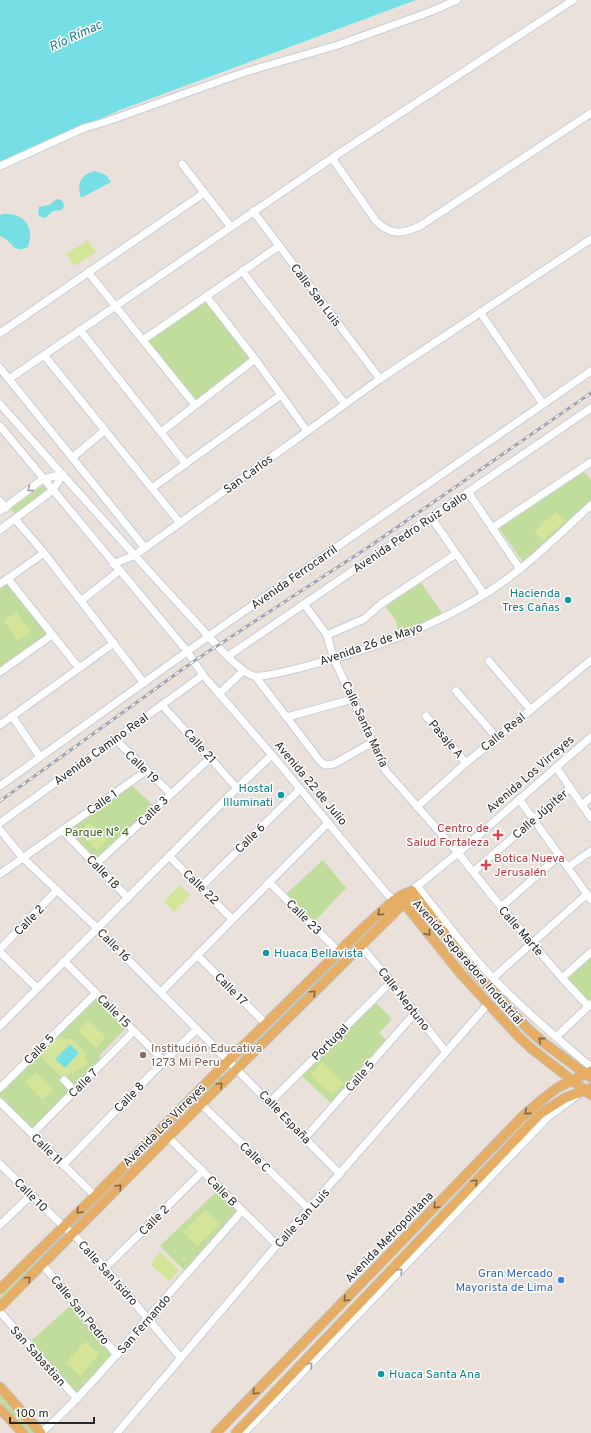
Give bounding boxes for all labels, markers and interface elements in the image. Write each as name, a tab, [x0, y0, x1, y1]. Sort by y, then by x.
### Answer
water label: Río Rímac	[47, 17, 105, 56]
street label: Calle San Luis	[286, 261, 344, 330]
street label: San Carlos	[221, 451, 277, 498]
one-way arrow	[27, 485, 34, 492]
street label: Avenida Pedro Ruiz Gallo	[350, 488, 471, 577]
street label: Avenida Ferrocarril	[248, 542, 341, 614]
place label: Hacienda Tres Cañas	[502, 586, 560, 616]
marker: Hacienda Tres Cañas	[563, 595, 573, 605]
street label: Avenida 26 de Mayo	[318, 620, 425, 670]
street label: Calle Santa María	[337, 679, 391, 770]
street label: Avenida Camino Real	[51, 710, 152, 790]
street label: Calle Real	[478, 710, 529, 756]
street label: Pasaje A	[424, 717, 466, 762]
street label: Calle 21	[179, 726, 219, 767]
street label: Avenida Los Virreyes	[483, 732, 578, 817]
street label: Avenida 22 de Julio	[270, 738, 350, 829]
street label: Calle 19	[121, 748, 162, 788]
place label: Hostal Illuminati	[223, 781, 273, 811]
street label: Calle 1	[84, 786, 121, 819]
street label: Calle Júpiter	[510, 786, 572, 843]
marker: Hostal Illuminati	[276, 790, 286, 800]
street label: Calle 3	[135, 793, 173, 830]
street label: Calle 6	[232, 820, 269, 857]
place label: Centro de Salud Fortaleza	[406, 821, 489, 851]
park label: Parque N° 4	[65, 825, 129, 841]
marker: Centro de Salud Fortaleza	[492, 829, 504, 841]
place label: Botica Nueva Jerusalén	[494, 851, 565, 881]
street label: Calle 18	[82, 852, 122, 893]
marker: Botica Nueva Jerusalén	[481, 860, 491, 870]
street label: Calle 22	[179, 867, 222, 909]
street label: Calle 23	[282, 896, 325, 939]
street label: Avenida Separadora Industrial	[408, 897, 526, 1029]
street label: Calle 2	[11, 902, 48, 940]
street label: Calle Marte	[494, 903, 546, 960]
one-way arrow	[377, 908, 385, 916]
street label: Calle 16	[93, 925, 134, 966]
one-way arrow	[423, 929, 430, 936]
place label: Huaca Bellavista	[274, 946, 363, 962]
marker: Huaca Bellavista	[261, 948, 271, 958]
street label: Calle Neptuno	[373, 965, 433, 1035]
street label: Calle 17	[210, 970, 250, 1010]
one-way arrow	[308, 990, 316, 998]
street label: Calle 15	[93, 991, 134, 1032]
street label: Portugal	[309, 1021, 353, 1065]
street label: Calle 5	[21, 1031, 58, 1068]
one-way arrow	[539, 1038, 546, 1045]
place label: Institución Educativa 1273 Mi Peru	[151, 1041, 262, 1071]
marker: Institución Educativa 1273 Mi Peru	[138, 1050, 148, 1060]
street label: Calle 5	[343, 1057, 379, 1096]
street label: Calle 7	[66, 1066, 102, 1102]
street label: Calle 8	[111, 1079, 148, 1117]
street label: Avenida Los Virreyes	[120, 1081, 210, 1171]
one-way arrow	[215, 1082, 223, 1090]
street label: Calle España	[255, 1087, 314, 1148]
one-way arrow	[524, 1108, 531, 1115]
street label: Calle 11	[27, 1130, 66, 1169]
street label: Calle C	[235, 1139, 273, 1177]
street label: Calle B	[202, 1173, 240, 1211]
street label: Calle 10	[10, 1175, 51, 1216]
one-way arrow	[470, 1179, 478, 1187]
one-way arrow	[114, 1184, 122, 1192]
street label: Calle San Luis	[272, 1185, 334, 1252]
street label: Avenida Metropolitana	[342, 1189, 437, 1287]
one-way arrow	[434, 1201, 441, 1208]
street label: Calle 2	[136, 1202, 173, 1239]
one-way arrow	[76, 1207, 84, 1214]
street label: Calle San Isidro	[74, 1238, 141, 1310]
place label: Gran Mercado Mayorista de Lima	[455, 1266, 553, 1296]
one-way arrow	[395, 1268, 403, 1276]
street label: Calle San Pedro	[46, 1273, 112, 1349]
marker: Gran Mercado Mayorista de Lima	[556, 1275, 566, 1285]
one-way arrow	[23, 1277, 31, 1284]
street label: San Fernando	[114, 1291, 175, 1358]
one-way arrow	[343, 1294, 350, 1302]
street label: San Sabastian	[6, 1323, 69, 1390]
one-way arrow	[305, 1362, 313, 1370]
place label: Huaca Santa Ana	[389, 1367, 480, 1383]
marker: Huaca Santa Ana	[376, 1369, 386, 1379]
one-way arrow	[252, 1387, 260, 1395]
scale bar	[10, 1399, 94, 1425]
text: 100 m	[16, 1406, 49, 1422]

